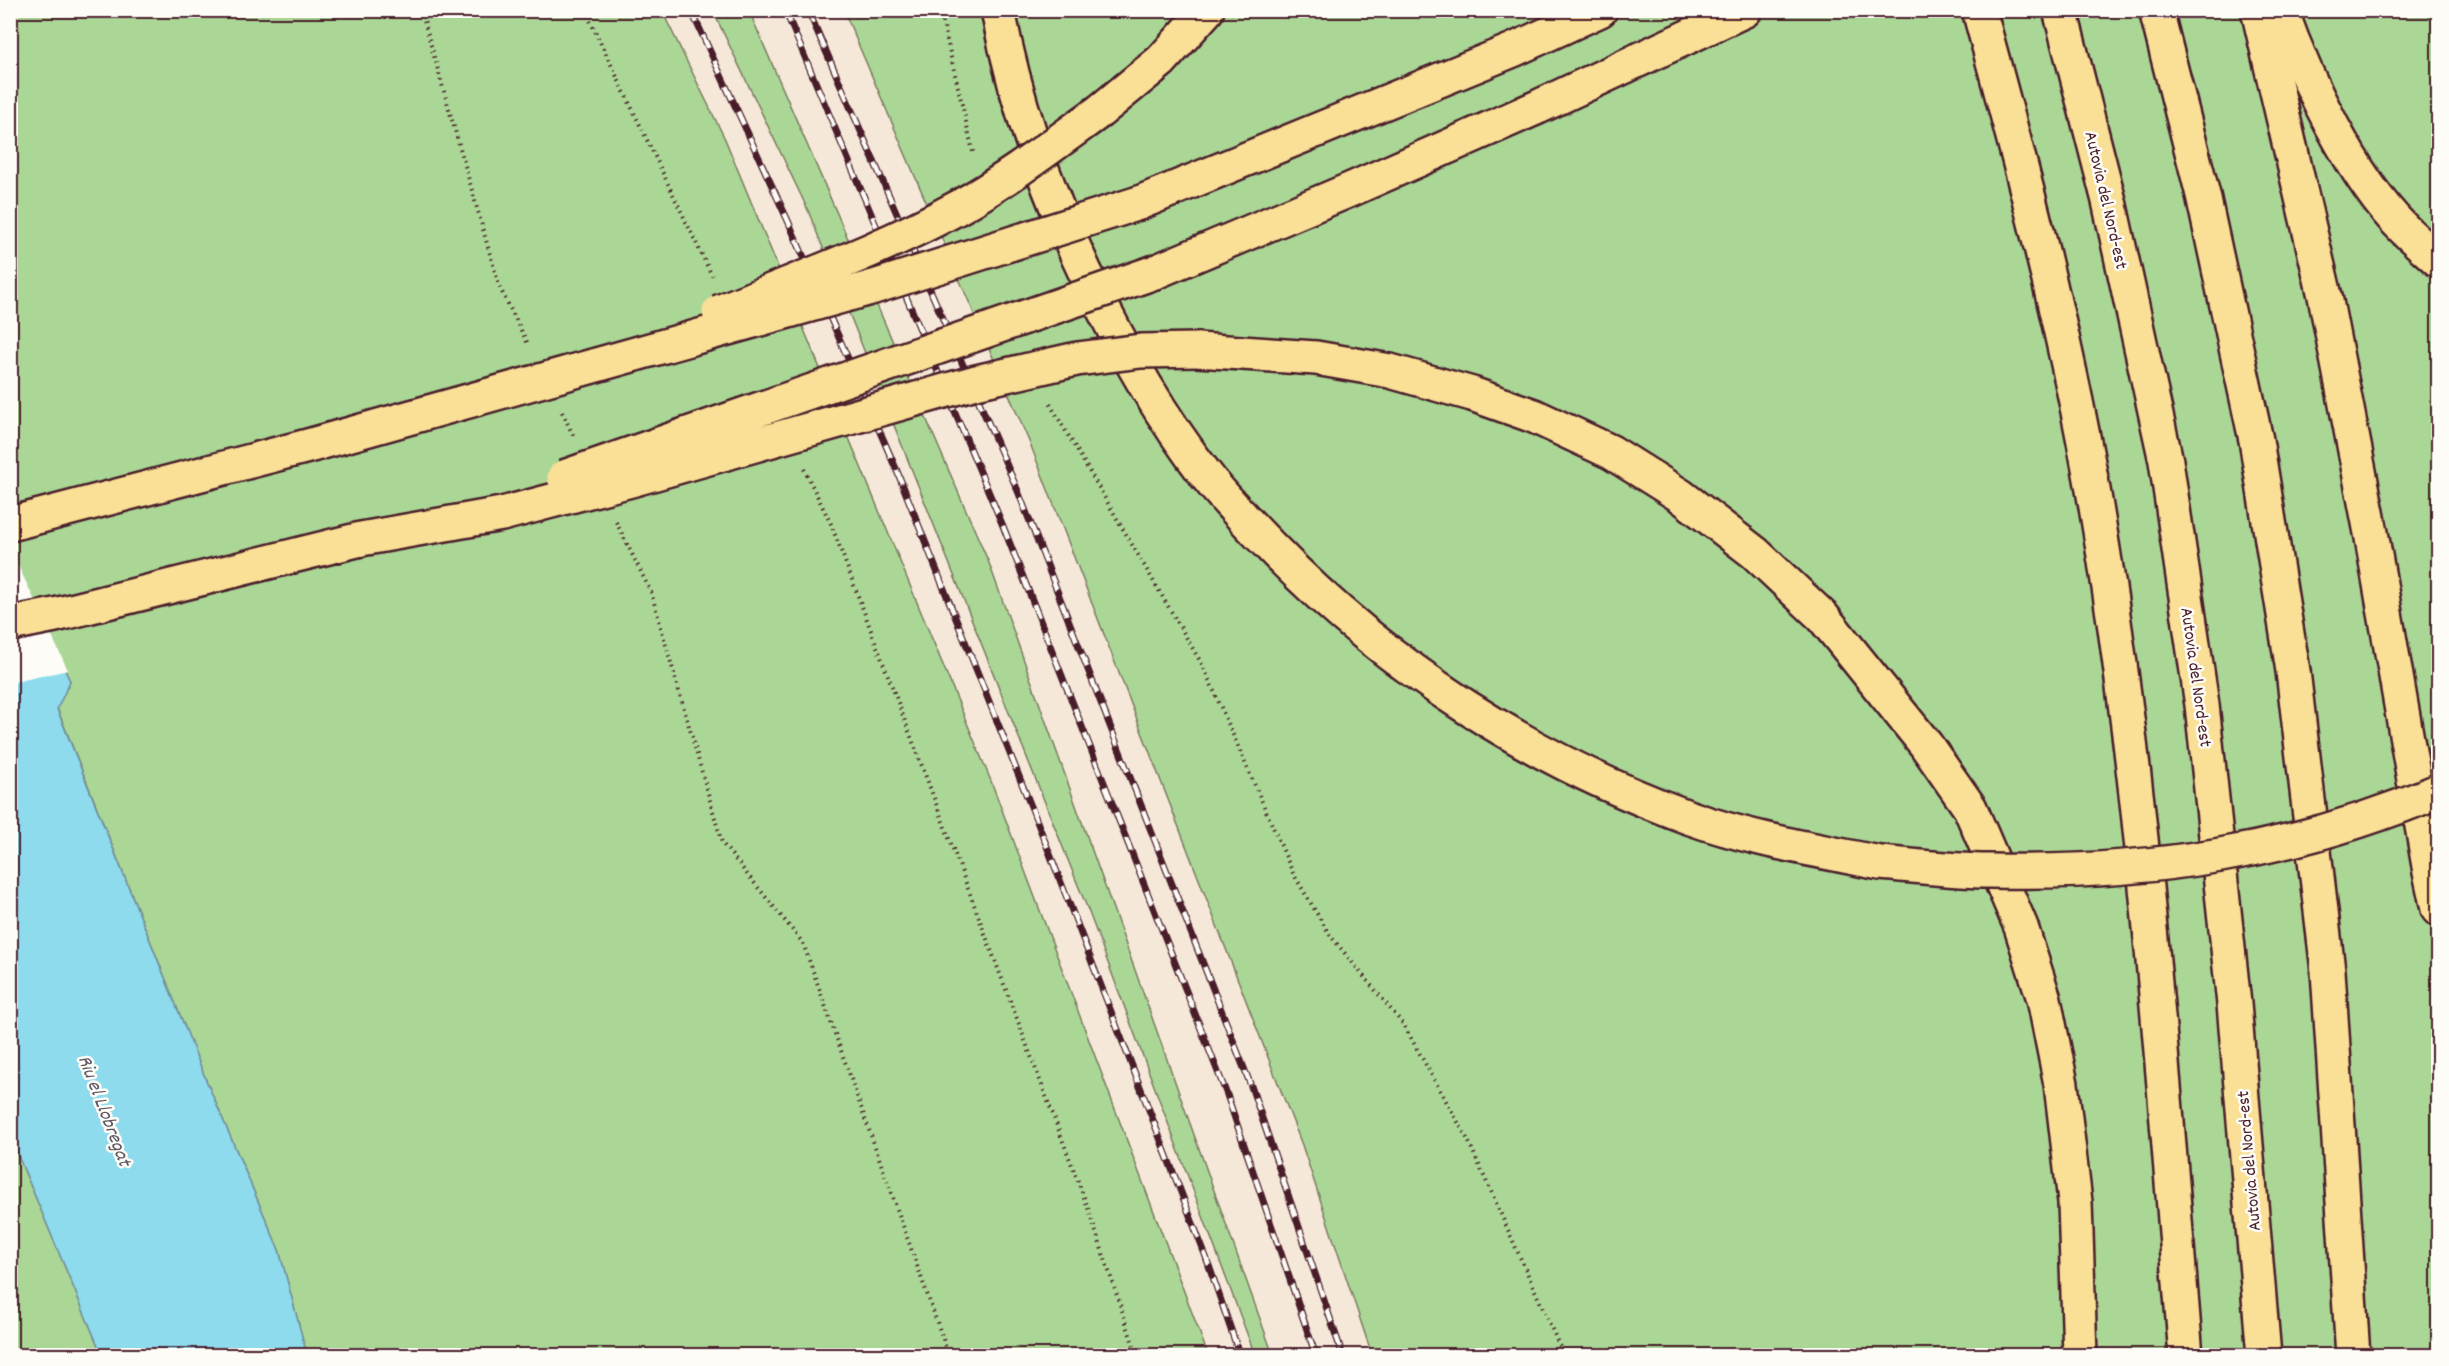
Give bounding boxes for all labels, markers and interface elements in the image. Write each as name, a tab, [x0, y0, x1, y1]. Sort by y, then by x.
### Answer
street label: Autovia del Nord-est	[2077, 129, 2133, 272]
street label: Autovia del Nord-est	[2172, 606, 2217, 749]
water label: Riu el Llobregat	[69, 1051, 138, 1172]
street label: Autovia del Nord-est	[2232, 1089, 2269, 1232]

